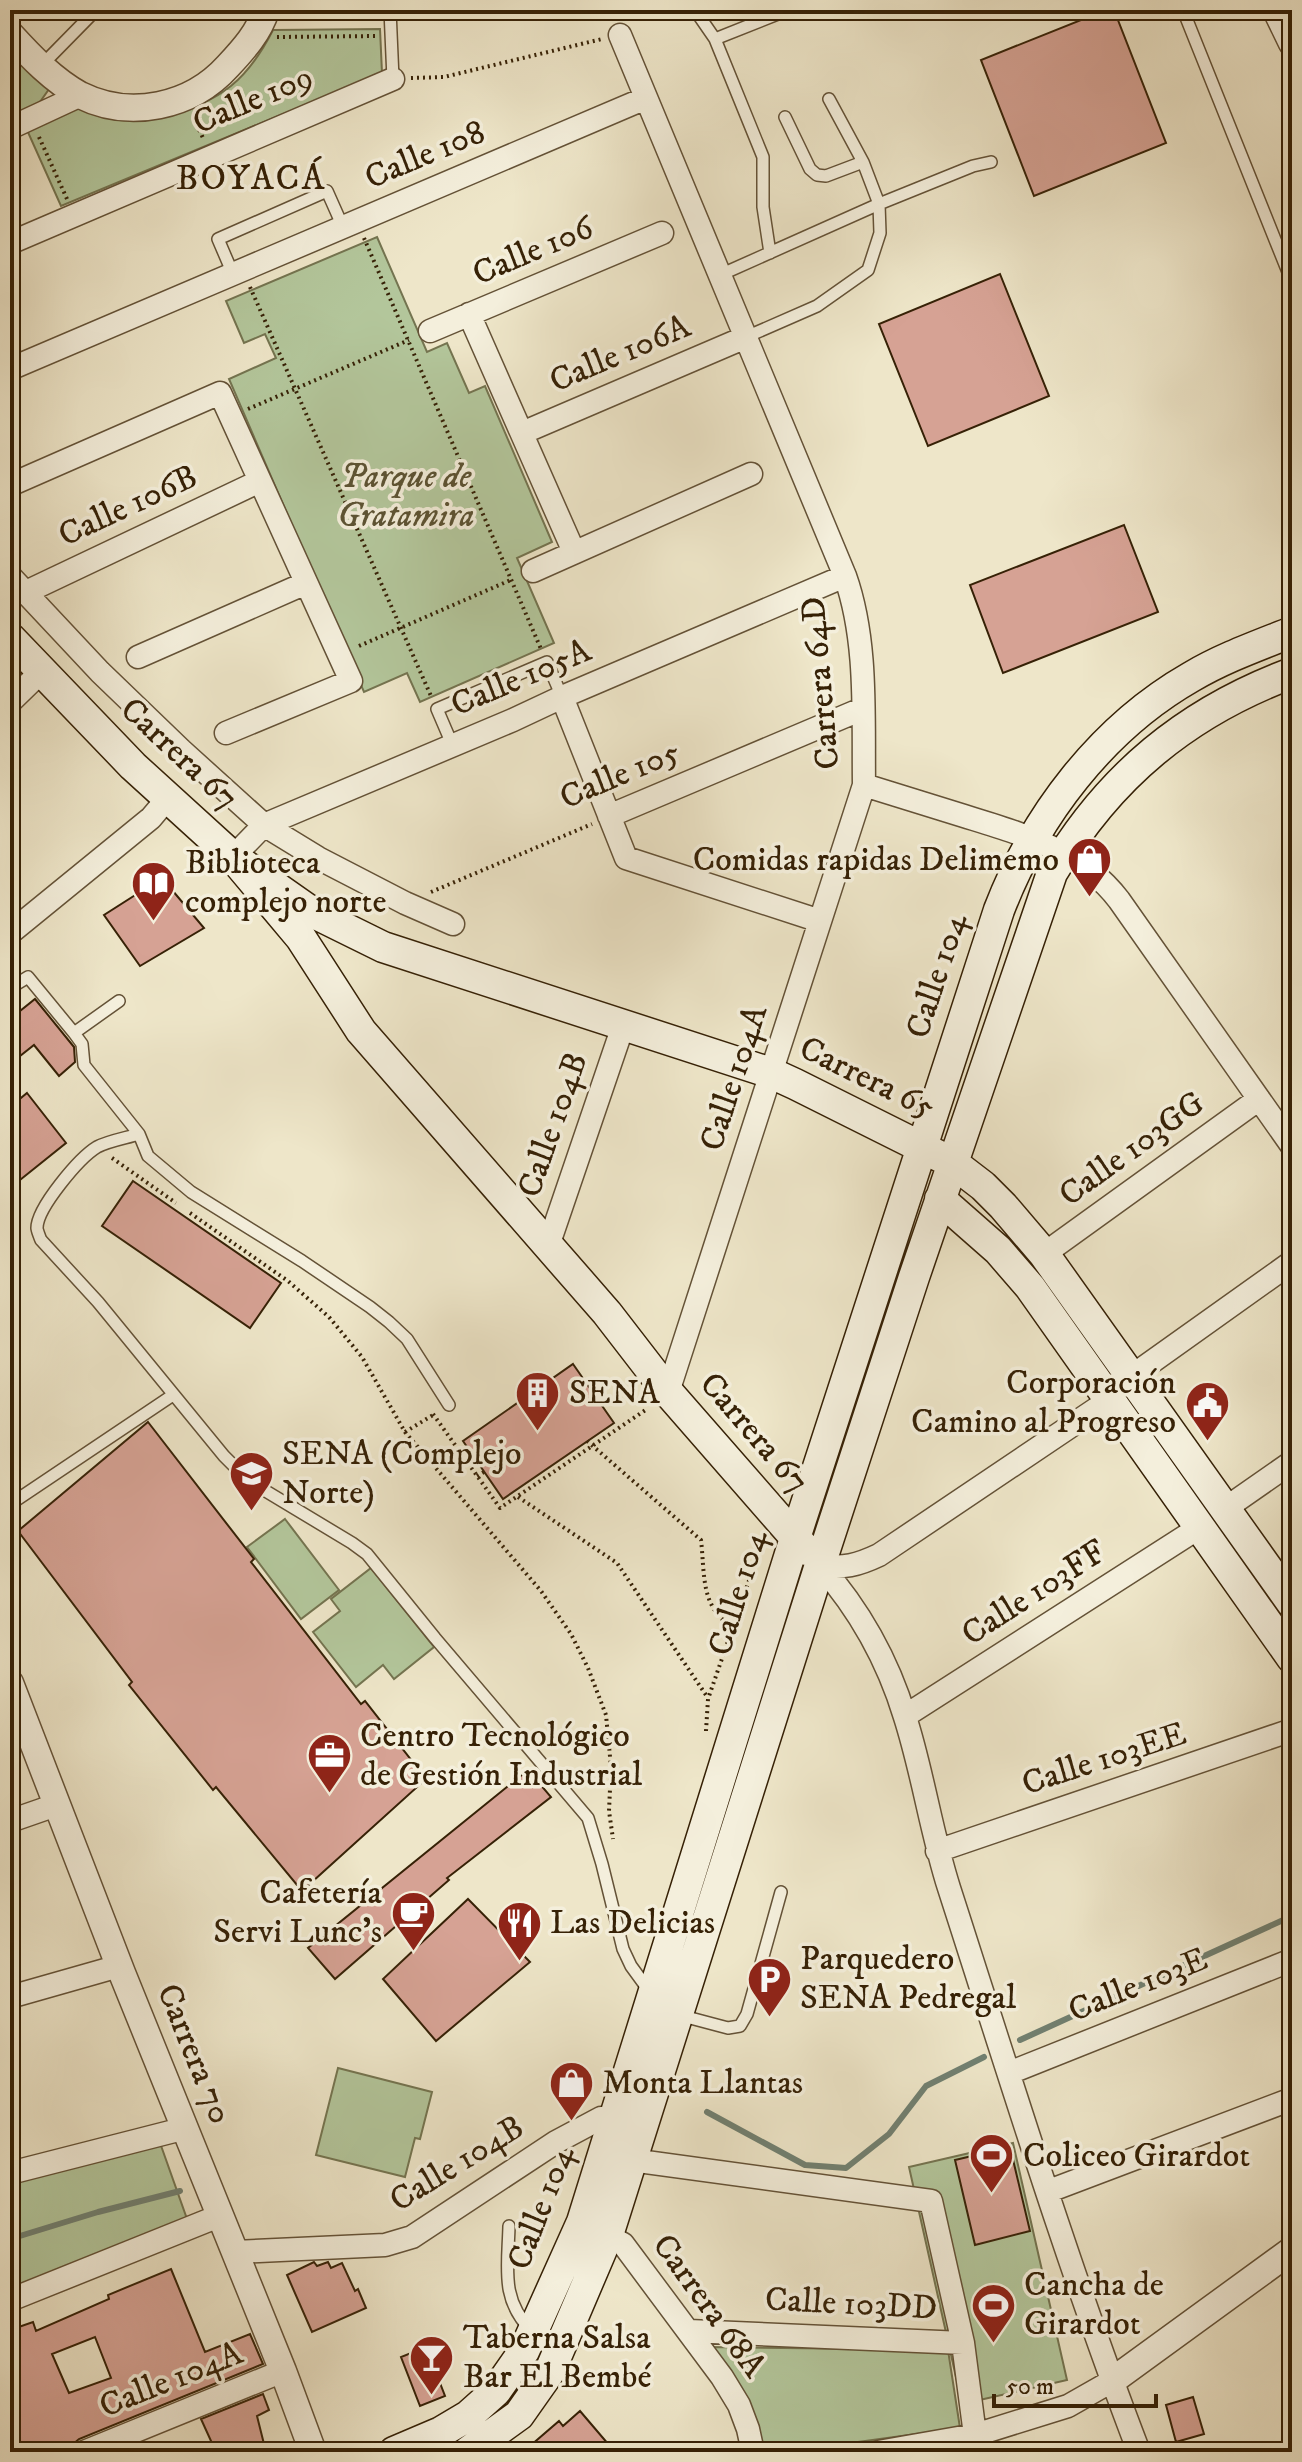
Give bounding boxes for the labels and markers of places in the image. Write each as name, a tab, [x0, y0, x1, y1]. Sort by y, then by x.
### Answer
shop icon: Comidas rapidas Delimemo	[1066, 836, 1114, 899]
place label: Comidas rapidas Delimemo	[693, 839, 1059, 881]
place label: Biblioteca complejo norte	[185, 842, 387, 923]
library icon: Biblioteca complejo norte	[130, 859, 178, 922]
place label: Corporación Camino al Progreso	[911, 1362, 1176, 1443]
building icon: SENA	[514, 1369, 562, 1432]
place label: SENA	[569, 1372, 660, 1414]
public building icon: Corporación Camino al Progreso	[1183, 1379, 1231, 1442]
place label: SENA (Complejo Norte)	[282, 1433, 522, 1514]
school or university icon: SENA (Complejo Norte)	[227, 1450, 275, 1513]
place label: Centro Tecnológico de Gestión Industrial	[360, 1715, 643, 1796]
office icon: Centro Tecnológico de Gestión Industrial	[305, 1732, 353, 1795]
place label: Cafetería Servi Lunc's	[213, 1872, 383, 1953]
cafe icon: Cafetería Servi Lunc's	[389, 1889, 437, 1952]
restaurant icon: Las Delicias	[495, 1899, 543, 1962]
place label: Las Delicias	[550, 1902, 715, 1944]
place label: Parquedero SENA Pedregal	[800, 1938, 1017, 2019]
parking icon: Parquedero SENA Pedregal	[745, 1955, 793, 2018]
shop icon: Monta Llantas	[547, 2059, 595, 2122]
place label: Monta Llantas	[602, 2062, 803, 2104]
sports icon: Coliceo Girardot	[968, 2132, 1016, 2195]
place label: Coliceo Girardot	[1023, 2135, 1250, 2177]
place label: Cancha de Girardot	[1024, 2264, 1164, 2345]
sports icon: Cancha de Girardot	[969, 2281, 1017, 2344]
place label: Taberna Salsa Bar El Bembé	[463, 2317, 652, 2398]
bar icon: Taberna Salsa Bar El Bembé	[408, 2334, 456, 2397]

